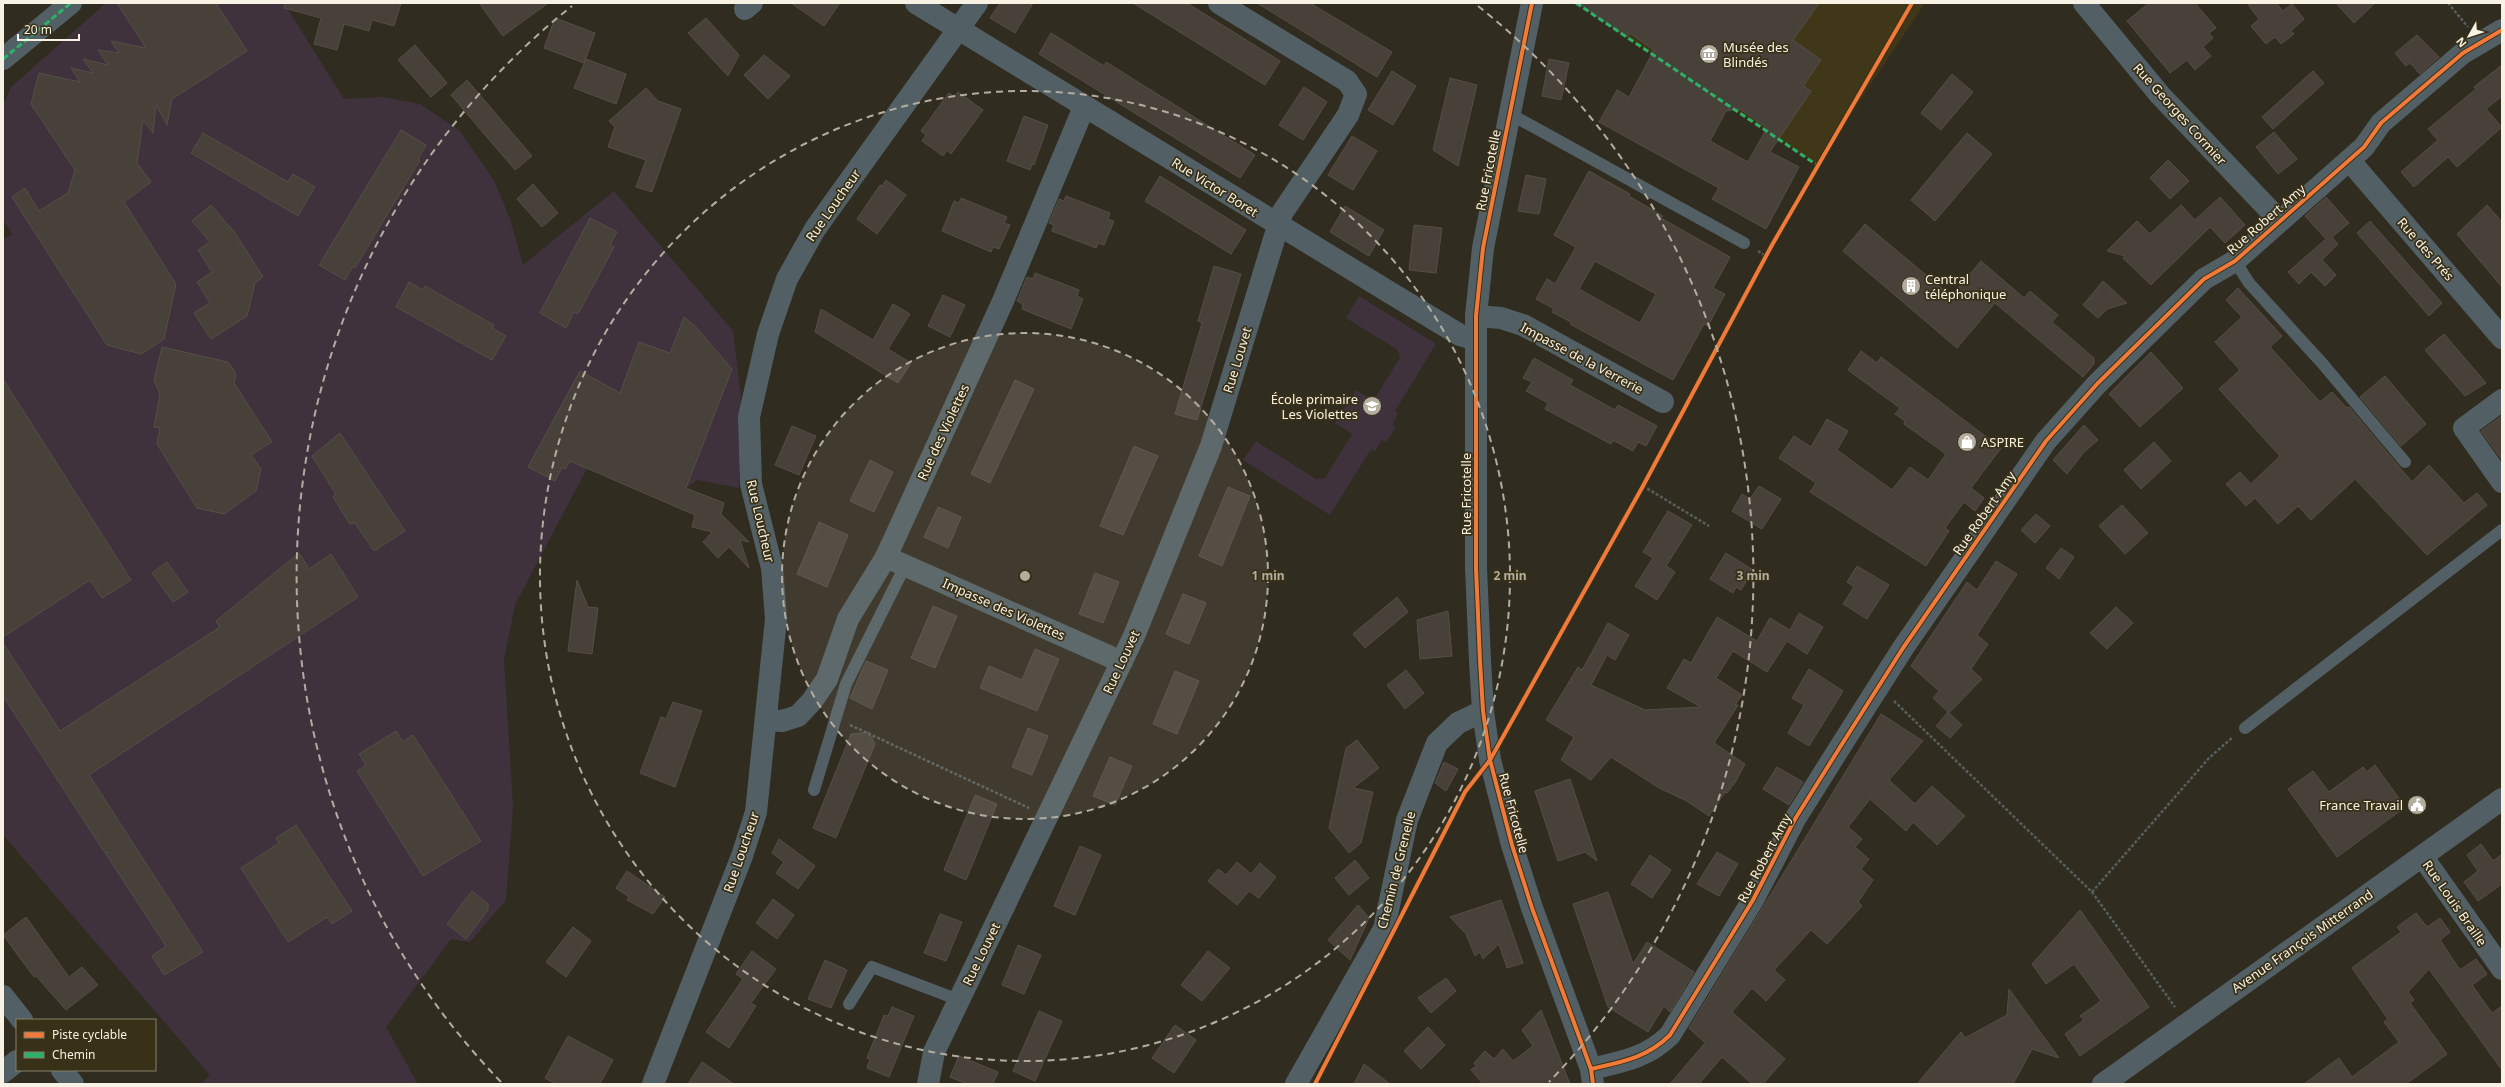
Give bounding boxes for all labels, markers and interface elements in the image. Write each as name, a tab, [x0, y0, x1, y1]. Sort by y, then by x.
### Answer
scale bar	[18, 16, 79, 42]
north arrow	[2449, 16, 2489, 56]
text: 20 m	[24, 21, 52, 38]
text: N	[2452, 34, 2469, 51]
place label: Musée des Blindés	[1723, 38, 1789, 71]
museum icon: Musée des Blindés	[1698, 43, 1720, 65]
street label: Rue Georges Cormier	[2129, 59, 2231, 169]
street label: Rue Fricotelle	[1471, 128, 1505, 212]
street label: Rue Victor Boret	[1168, 153, 1262, 221]
street label: Rue Loucheur	[801, 165, 865, 245]
street label: Rue Robert Amy	[2223, 180, 2309, 258]
street label: Rue des Prés	[2394, 214, 2458, 284]
place label: Central téléphonique	[1925, 270, 2006, 303]
building icon: Central téléphonique	[1900, 275, 1922, 297]
street label: Impasse de la Verrerie	[1518, 318, 1646, 398]
street label: Rue Louvet	[1218, 324, 1256, 395]
street label: Rue des Violettes	[913, 381, 973, 483]
place label: École primaire Les Violettes	[1271, 390, 1358, 423]
school or university icon: École primaire Les Violettes	[1361, 395, 1383, 417]
shop icon: ASPIRE	[1956, 431, 1978, 453]
place label: ASPIRE	[1981, 433, 2024, 451]
street label: Rue Fricotelle	[1457, 453, 1475, 535]
street label: Rue Robert Amy	[1948, 467, 2020, 559]
street label: Rue Loucheur	[743, 478, 779, 565]
text: 1 min	[1251, 567, 1285, 584]
text: 2 min	[1493, 567, 1527, 584]
text: 3 min	[1736, 567, 1770, 584]
centre of rings	[1018, 569, 1032, 583]
street label: Impasse des Violettes	[940, 574, 1068, 644]
street label: Rue Louvet	[1098, 627, 1144, 697]
street label: Rue Fricotelle	[1495, 771, 1533, 855]
public building icon: France Travail	[2406, 794, 2428, 816]
place label: France Travail	[2319, 796, 2403, 814]
street label: Rue Loucheur	[719, 809, 763, 895]
street label: Chemin de Grenelle	[1373, 809, 1419, 931]
street label: Rue Robert Amy	[1733, 810, 1795, 906]
street label: Rue Louis Braille	[2419, 857, 2491, 949]
street label: Avenue François Mitterrand	[2228, 885, 2376, 997]
street label: Rue Louvet	[958, 919, 1004, 989]
legend	[16, 1019, 156, 1071]
text: Piste cyclable	[52, 1026, 127, 1043]
text: Chemin	[52, 1046, 96, 1063]

